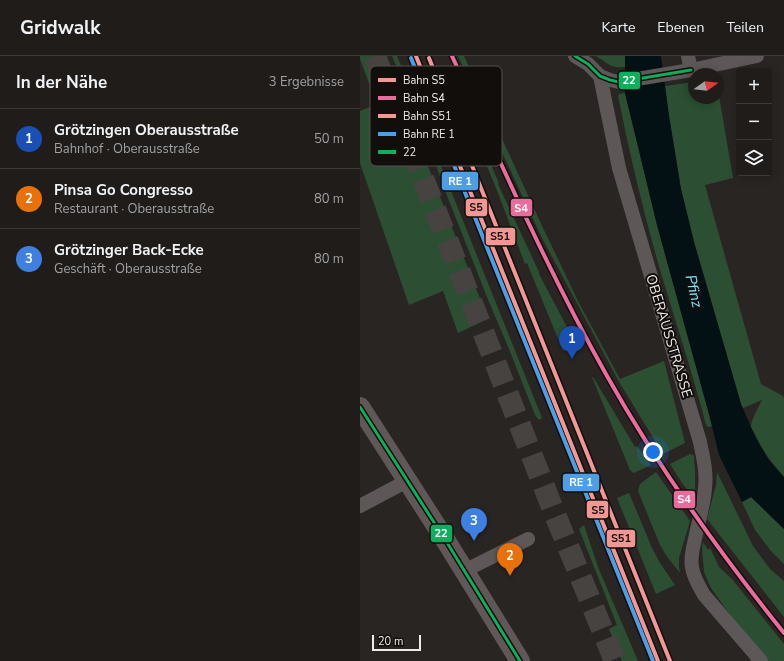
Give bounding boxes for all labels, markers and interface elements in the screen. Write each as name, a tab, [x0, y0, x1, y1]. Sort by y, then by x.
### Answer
text: Gridwalk	[20, 15, 100, 41]
text: Karte	[602, 18, 635, 37]
text: Ebenen	[657, 18, 704, 37]
text: Teilen	[726, 18, 764, 37]
legend	[370, 66, 502, 166]
north arrow	[688, 68, 724, 104]
map controls	[736, 68, 772, 176]
button: +	[736, 68, 772, 104]
text: In der Nähe	[16, 71, 107, 94]
line badge: 22	[618, 71, 641, 90]
text: 3 Ergebnisse	[269, 73, 344, 91]
text: Bahn S5	[403, 73, 445, 88]
text: 22	[622, 73, 636, 88]
text: Bahn S4	[403, 91, 445, 106]
button: −	[736, 104, 772, 140]
text: Bahn S51	[403, 109, 452, 124]
text: Grötzingen Oberausstraße	[54, 120, 239, 140]
text: Bahn RE 1	[403, 127, 455, 142]
text: 1	[25, 130, 33, 148]
text: 50 m	[314, 130, 344, 148]
text: Bahnhof · Oberausstraße	[54, 140, 200, 158]
button: layers	[736, 140, 772, 176]
text: 22	[403, 145, 416, 160]
line badge: RE 1	[441, 171, 479, 191]
text: RE 1	[448, 174, 472, 189]
text: Pinsa Go Congresso	[54, 180, 193, 200]
text: 2	[25, 190, 33, 208]
text: 80 m	[314, 190, 344, 208]
line badge: S5	[465, 198, 488, 217]
line badge: S4	[510, 198, 533, 217]
text: Restaurant · Oberausstraße	[54, 200, 214, 218]
text: S5	[469, 200, 483, 215]
text: S4	[514, 201, 528, 216]
line badge: S51	[485, 227, 516, 246]
text: S51	[490, 229, 510, 244]
text: Grötzinger Back-Ecke	[54, 240, 204, 260]
text: 3	[25, 250, 33, 268]
text: 80 m	[314, 250, 344, 268]
text: Geschäft · Oberausstraße	[54, 260, 202, 278]
street label: OBERAUSSTRASSE	[641, 272, 697, 400]
water label: Pfinz	[681, 273, 708, 310]
pin: 1	[559, 326, 585, 359]
your location	[643, 442, 663, 462]
line badge: RE 1	[562, 473, 600, 492]
text: RE 1	[569, 475, 593, 490]
line badge: S4	[673, 490, 696, 509]
text: S4	[677, 492, 691, 507]
line badge: S5	[586, 500, 609, 519]
text: S5	[591, 503, 605, 518]
pin: 3	[461, 508, 487, 541]
line badge: 22	[430, 524, 453, 543]
text: 22	[434, 526, 448, 541]
line badge: S51	[606, 529, 636, 548]
text: S51	[611, 531, 631, 546]
pin: 2	[497, 543, 523, 576]
scale bar	[372, 633, 421, 652]
text: 20 m	[378, 634, 403, 649]

